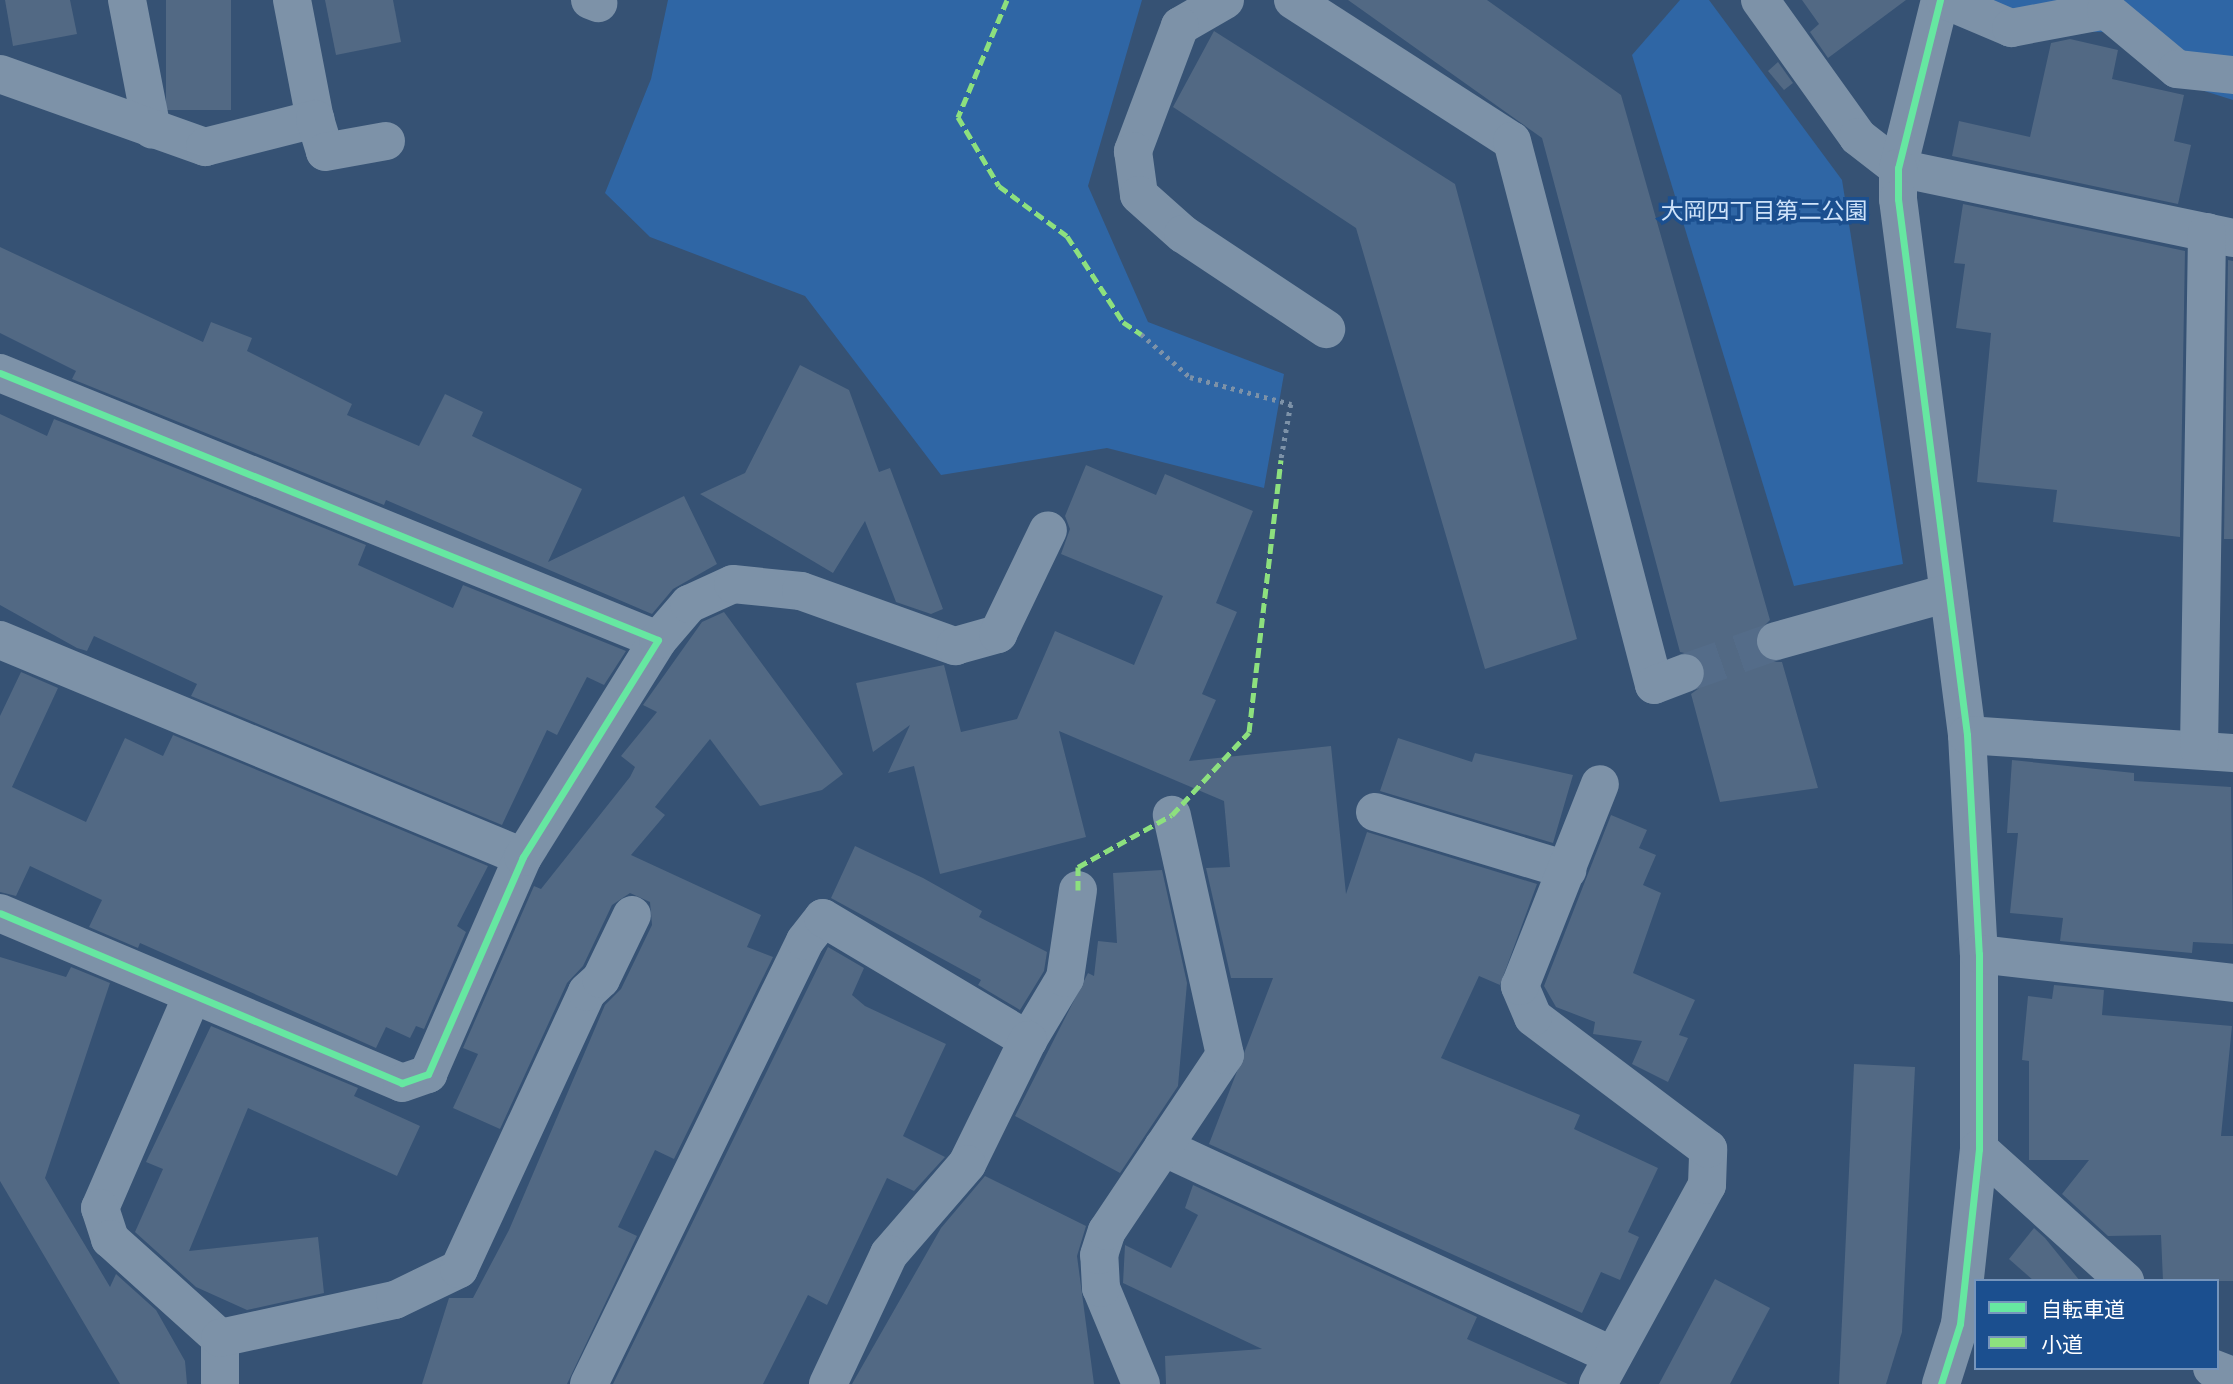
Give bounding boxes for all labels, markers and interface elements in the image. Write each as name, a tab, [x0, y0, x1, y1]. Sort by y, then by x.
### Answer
park label: 大岡四丁目第二公園	[1661, 198, 1867, 226]
legend	[1974, 1279, 2219, 1370]
text: 自転車道	[2041, 1298, 2125, 1323]
text: 小道	[2041, 1333, 2083, 1358]

